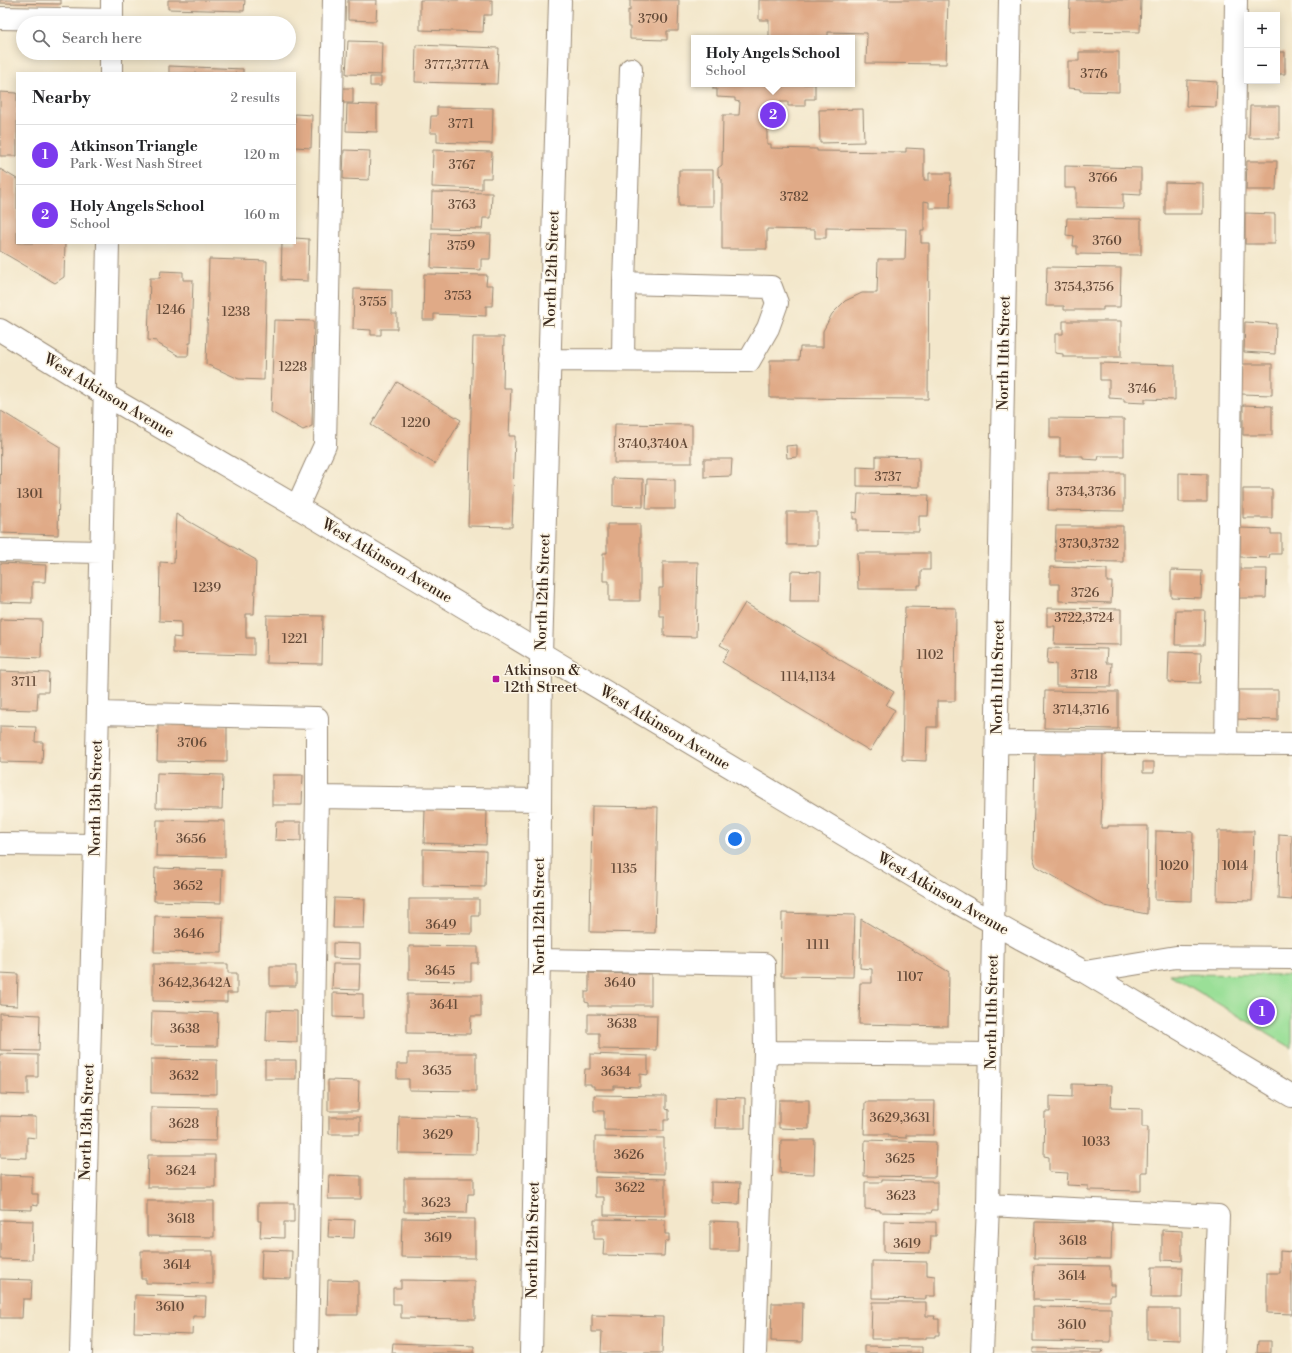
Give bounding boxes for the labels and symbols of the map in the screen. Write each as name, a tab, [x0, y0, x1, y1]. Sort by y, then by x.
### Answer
house number: 3790	[638, 11, 668, 27]
house number: 3777,3777A	[425, 57, 490, 73]
house number: 3776	[1080, 66, 1108, 82]
pin: 2	[760, 100, 786, 130]
house number: 3771	[448, 116, 474, 132]
house number: 3767	[449, 157, 476, 173]
house number: 3766	[1089, 170, 1118, 186]
house number: 3782	[780, 189, 808, 205]
house number: 3763	[448, 197, 476, 213]
street label: North 12th Street	[540, 209, 564, 328]
house number: 3760	[1092, 233, 1122, 249]
house number: 3759	[447, 238, 475, 254]
house number: 3754,3756	[1054, 279, 1114, 295]
house number: 3753	[444, 288, 472, 304]
house number: 3755	[359, 294, 387, 310]
street label: North 11th Street	[993, 294, 1015, 411]
house number: 1246	[157, 302, 186, 318]
house number: 1238	[222, 304, 250, 320]
street label: West Atkinson Avenue	[39, 349, 178, 443]
house number: 1228	[279, 359, 307, 375]
house number: 3746	[1128, 381, 1156, 397]
house number: 1220	[401, 415, 431, 431]
house number: 3740,3740A	[618, 436, 689, 452]
house number: 3737	[875, 469, 902, 485]
house number: 3734,3736	[1056, 484, 1116, 500]
house number: 1301	[17, 486, 44, 502]
street label: West Atkinson Avenue	[317, 514, 456, 608]
street label: North 12th Street	[531, 532, 555, 651]
house number: 3730,3732	[1059, 536, 1119, 552]
house number: 1239	[193, 580, 221, 596]
house number: 3726	[1071, 585, 1099, 601]
house number: 3722,3724	[1054, 610, 1114, 626]
street label: North 11th Street	[987, 618, 1009, 735]
house number: 1221	[282, 631, 309, 647]
house number: 1102	[916, 647, 944, 663]
place label: Atkinson & 12th Street	[503, 661, 580, 697]
house number: 3718	[1070, 667, 1098, 683]
house number: 1114,1134	[781, 669, 836, 685]
house number: 3711	[11, 674, 37, 690]
marker: Atkinson & 12th Street	[491, 674, 501, 684]
street label: West Atkinson Avenue	[595, 681, 734, 775]
house number: 3714,3716	[1053, 702, 1109, 718]
house number: 3706	[177, 735, 207, 751]
street label: North 13th Street	[85, 739, 107, 857]
your location	[725, 829, 745, 849]
house number: 3656	[176, 831, 206, 847]
street label: West Atkinson Avenue	[873, 848, 1012, 940]
street label: North 12th Street	[530, 857, 549, 975]
house number: 1020	[1159, 858, 1189, 874]
house number: 1014	[1222, 858, 1248, 874]
house number: 1135	[611, 861, 637, 877]
house number: 3652	[173, 878, 203, 894]
house number: 3649	[426, 917, 457, 933]
house number: 3646	[174, 926, 205, 942]
house number: 1111	[806, 937, 830, 953]
street label: North 11th Street	[981, 953, 1003, 1070]
house number: 3645	[425, 963, 455, 979]
house number: 1107	[897, 969, 924, 985]
house number: 3642,3642A	[159, 975, 233, 991]
house number: 3640	[604, 975, 636, 991]
house number: 3641	[430, 997, 459, 1013]
pin: 1	[1249, 997, 1275, 1027]
house number: 3638	[607, 1016, 637, 1032]
house number: 3638	[170, 1021, 200, 1037]
street label: North 13th Street	[75, 1063, 99, 1181]
house number: 3635	[422, 1063, 452, 1079]
house number: 3634	[601, 1064, 631, 1080]
house number: 3632	[169, 1068, 199, 1084]
house number: 3629,3631	[870, 1110, 931, 1126]
house number: 3628	[169, 1116, 199, 1132]
house number: 3629	[423, 1127, 453, 1143]
house number: 1033	[1082, 1134, 1110, 1150]
house number: 3626	[614, 1147, 644, 1163]
house number: 3625	[885, 1151, 915, 1167]
house number: 3624	[166, 1163, 196, 1179]
street label: North 12th Street	[522, 1180, 544, 1299]
house number: 3622	[615, 1180, 645, 1196]
house number: 3623	[886, 1188, 916, 1204]
house number: 3623	[421, 1195, 451, 1211]
house number: 3618	[167, 1211, 195, 1227]
house number: 3619	[424, 1230, 452, 1246]
house number: 3618	[1059, 1233, 1087, 1249]
house number: 3619	[893, 1236, 921, 1252]
house number: 3614	[163, 1257, 191, 1273]
house number: 3614	[1058, 1268, 1086, 1284]
house number: 3610	[156, 1299, 185, 1315]
house number: 3610	[1058, 1317, 1087, 1333]

